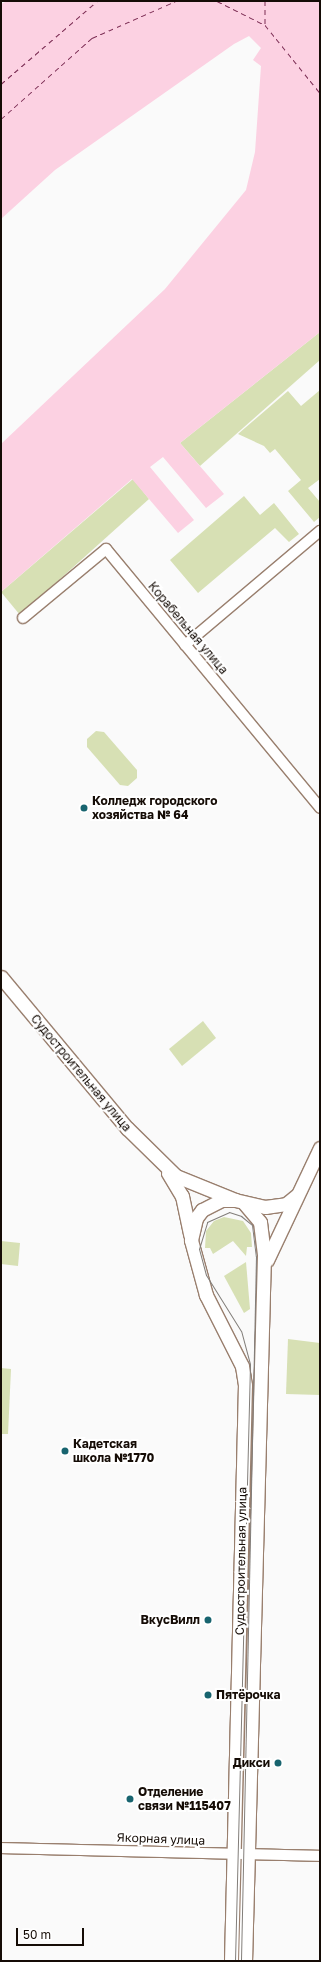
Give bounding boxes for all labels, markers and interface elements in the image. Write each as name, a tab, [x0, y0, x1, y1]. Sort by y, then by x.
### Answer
street label: Корабельная улица	[145, 579, 231, 677]
place label: Колледж городского хозяйства № 64	[92, 794, 217, 822]
marker: Колледж городского хозяйства № 64	[79, 803, 89, 813]
street label: Судостроительная улица	[28, 1012, 134, 1134]
place label: Кадетская школа №1770	[73, 1437, 154, 1465]
marker: Кадетская школа №1770	[60, 1446, 70, 1456]
street label: Судостроительная улица	[233, 1487, 249, 1635]
place label: ВкусВилл	[141, 1613, 200, 1627]
marker: ВкусВилл	[203, 1615, 213, 1625]
place label: Пятёрочка	[216, 1688, 281, 1702]
marker: Пятёрочка	[203, 1690, 213, 1700]
place label: Дикси	[233, 1756, 270, 1770]
marker: Дикси	[273, 1758, 283, 1768]
place label: Отделение связи №115407	[138, 1785, 231, 1813]
marker: Отделение связи №115407	[125, 1794, 135, 1804]
street label: Якорная улица	[116, 1830, 206, 1848]
scale bar	[18, 1920, 86, 1946]
text: 50 m	[23, 1927, 51, 1942]

